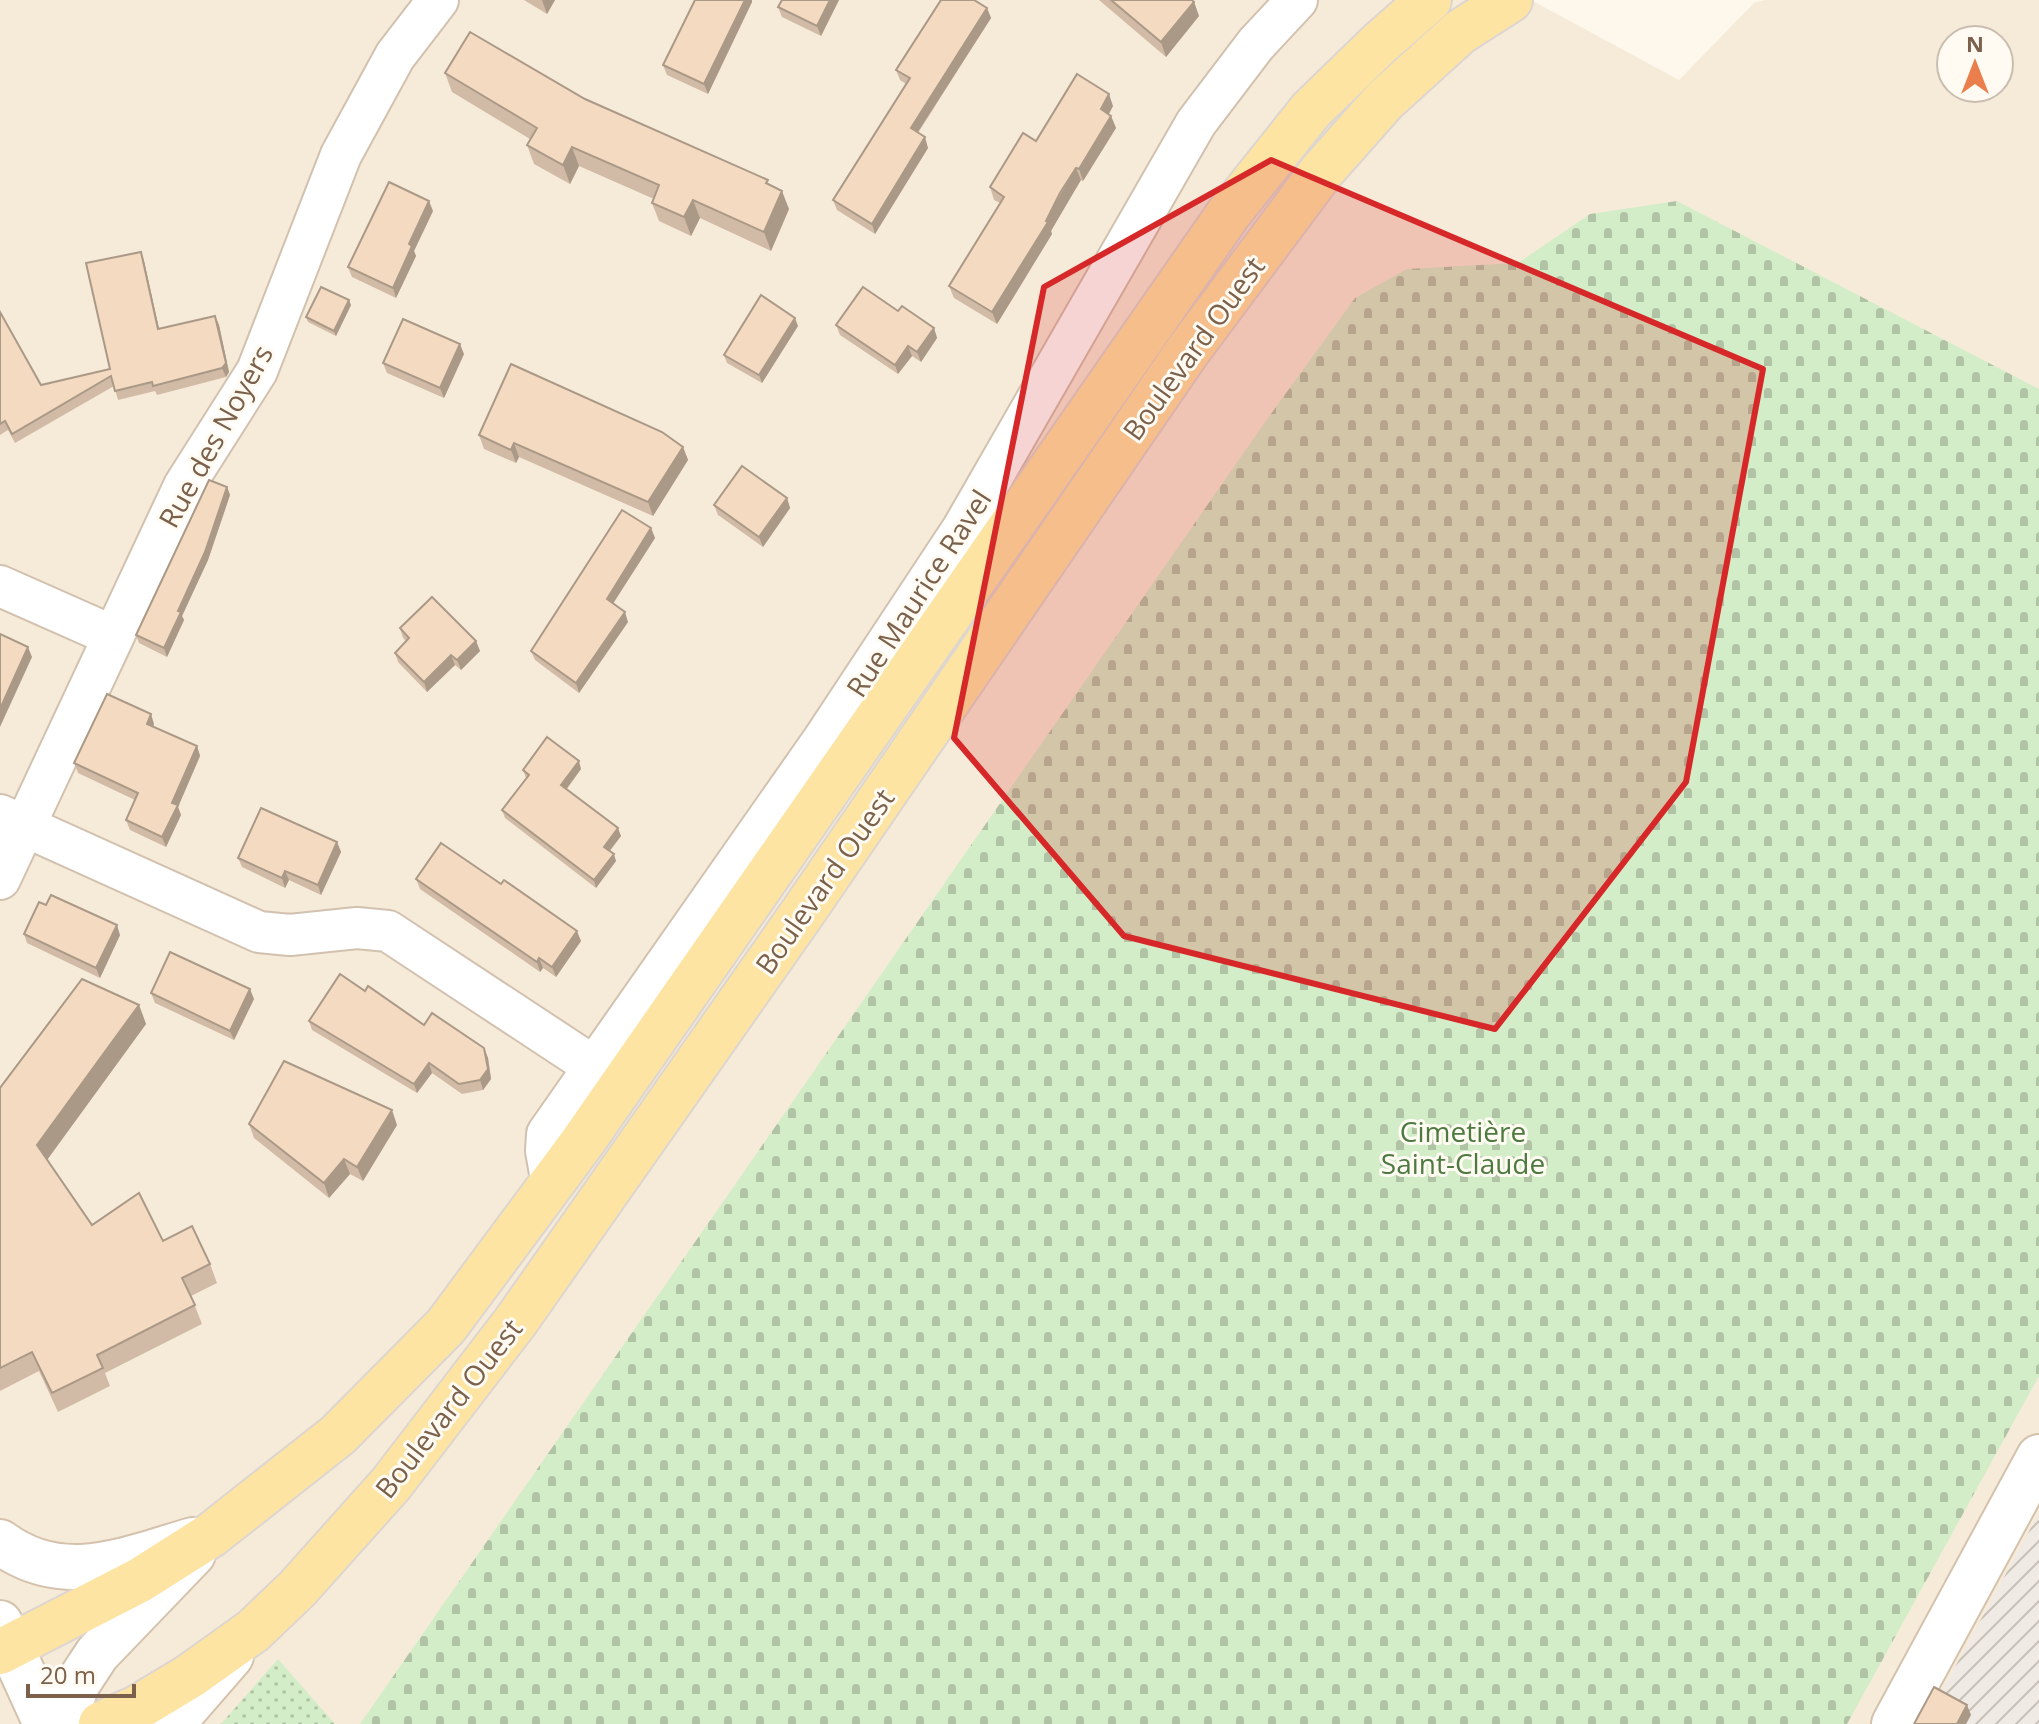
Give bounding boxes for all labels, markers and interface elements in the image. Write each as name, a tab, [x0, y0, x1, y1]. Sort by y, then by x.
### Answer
north arrow	[1935, 24, 2015, 104]
text: N	[1966, 28, 1984, 58]
street label: Boulevard Ouest	[1113, 249, 1273, 447]
street label: Rue des Noyers	[149, 338, 281, 534]
street label: Rue Maurice Ravel	[837, 482, 999, 704]
street label: Boulevard Ouest	[746, 781, 902, 981]
park label: Cimetière Saint-Claude	[1381, 1112, 1545, 1182]
street label: Boulevard Ouest	[366, 1310, 530, 1506]
scale bar	[28, 1648, 134, 1698]
text: 20 m	[40, 1658, 96, 1691]

